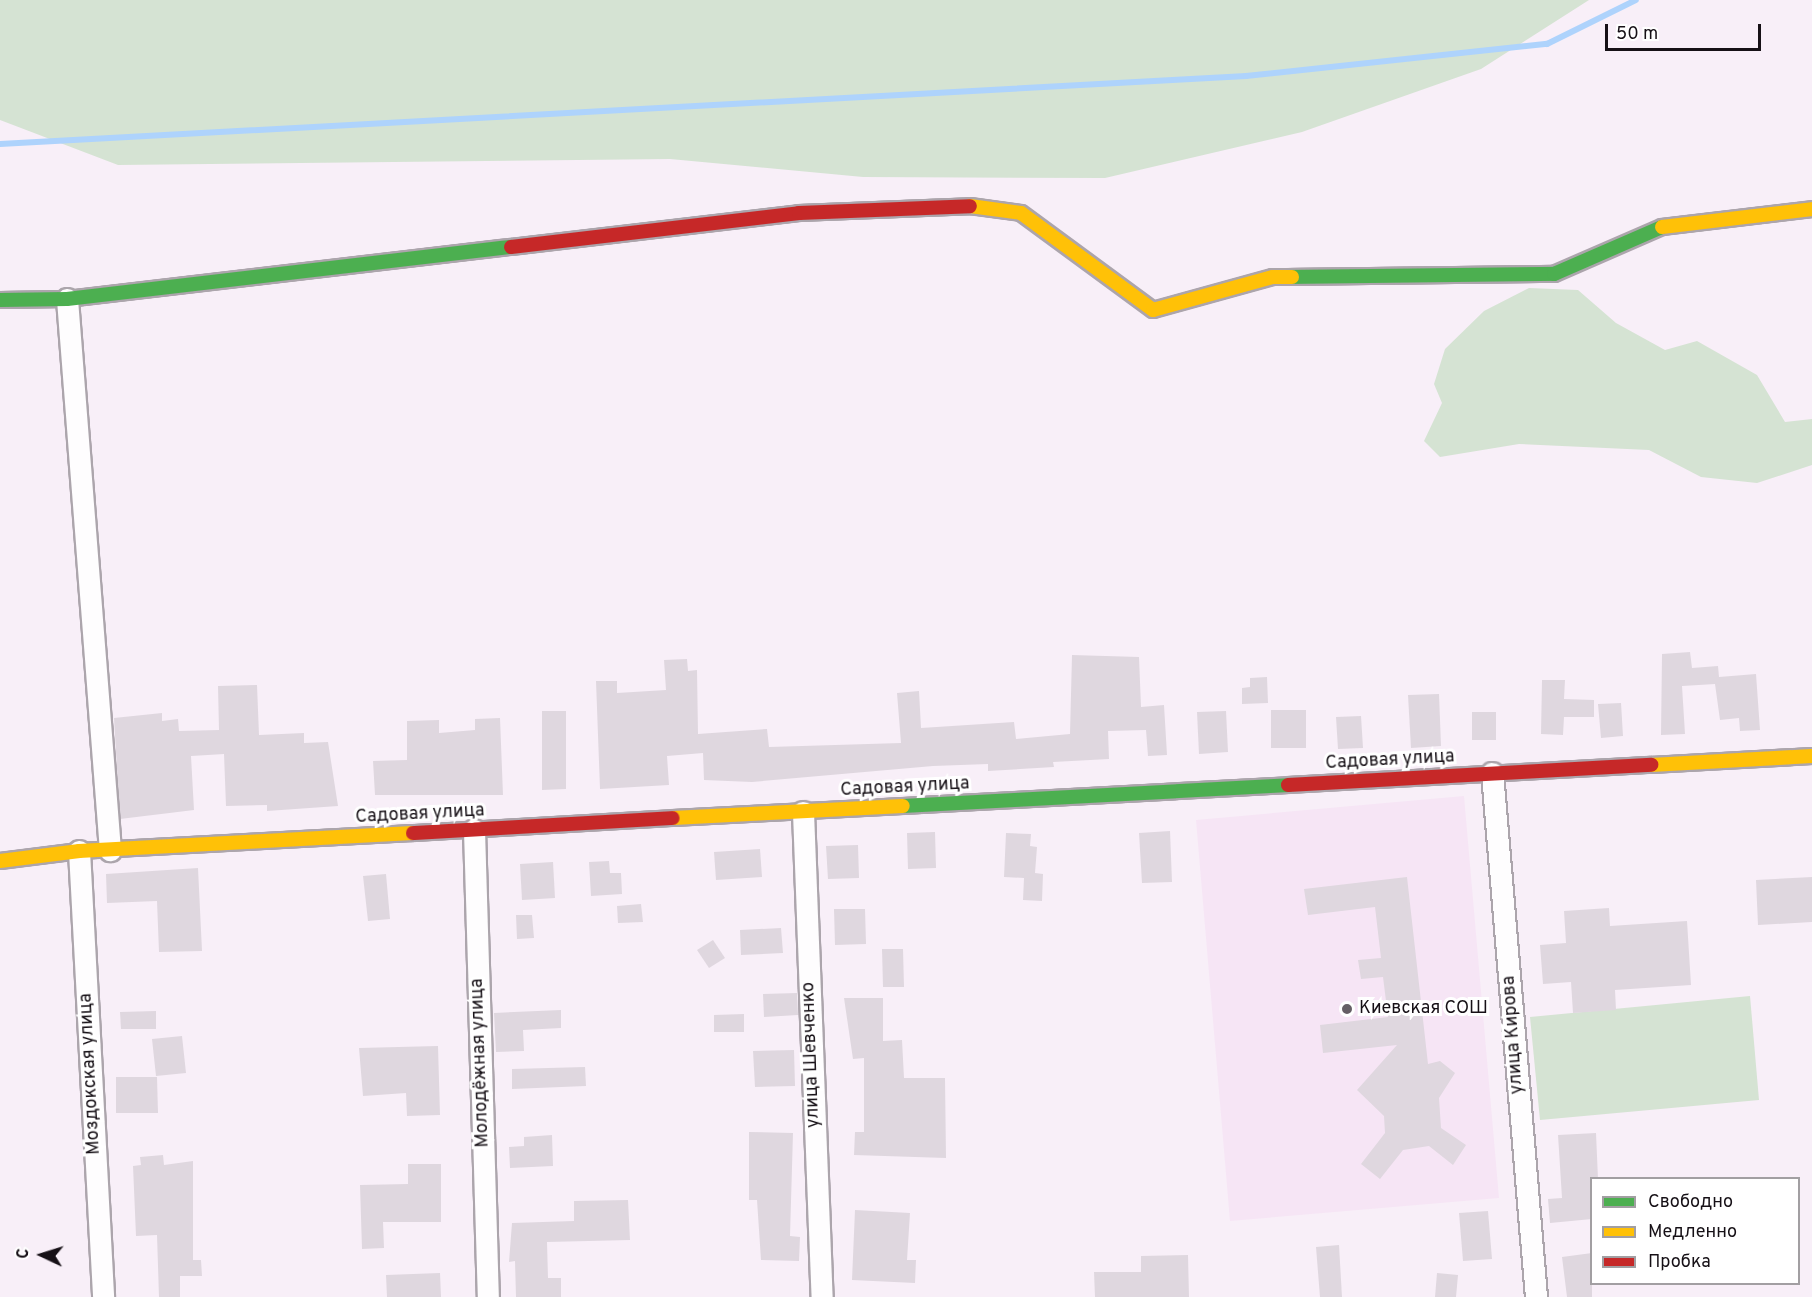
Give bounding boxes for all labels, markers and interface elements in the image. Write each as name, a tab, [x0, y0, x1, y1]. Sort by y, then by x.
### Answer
scale bar	[1608, 12, 1764, 50]
text: 50 m	[1616, 23, 1658, 46]
street label: Садовая улица	[1325, 747, 1455, 775]
street label: Садовая улица	[840, 774, 970, 802]
street label: Садовая улица	[355, 801, 485, 829]
street label: улица Кирова	[1499, 975, 1529, 1095]
street label: Молодёжная улица	[467, 978, 495, 1148]
street label: улица Шевченко	[799, 982, 825, 1128]
street label: Моздокская улица	[76, 993, 106, 1155]
place label: Киевская СОШ	[1359, 998, 1488, 1020]
marker: Киевская СОШ	[1340, 1002, 1354, 1016]
legend	[1590, 1177, 1800, 1285]
text: Свободно	[1648, 1191, 1733, 1214]
text: Медленно	[1648, 1221, 1737, 1244]
north arrow	[12, 1225, 72, 1285]
text: С	[14, 1248, 34, 1260]
text: Пробка	[1648, 1251, 1711, 1274]

